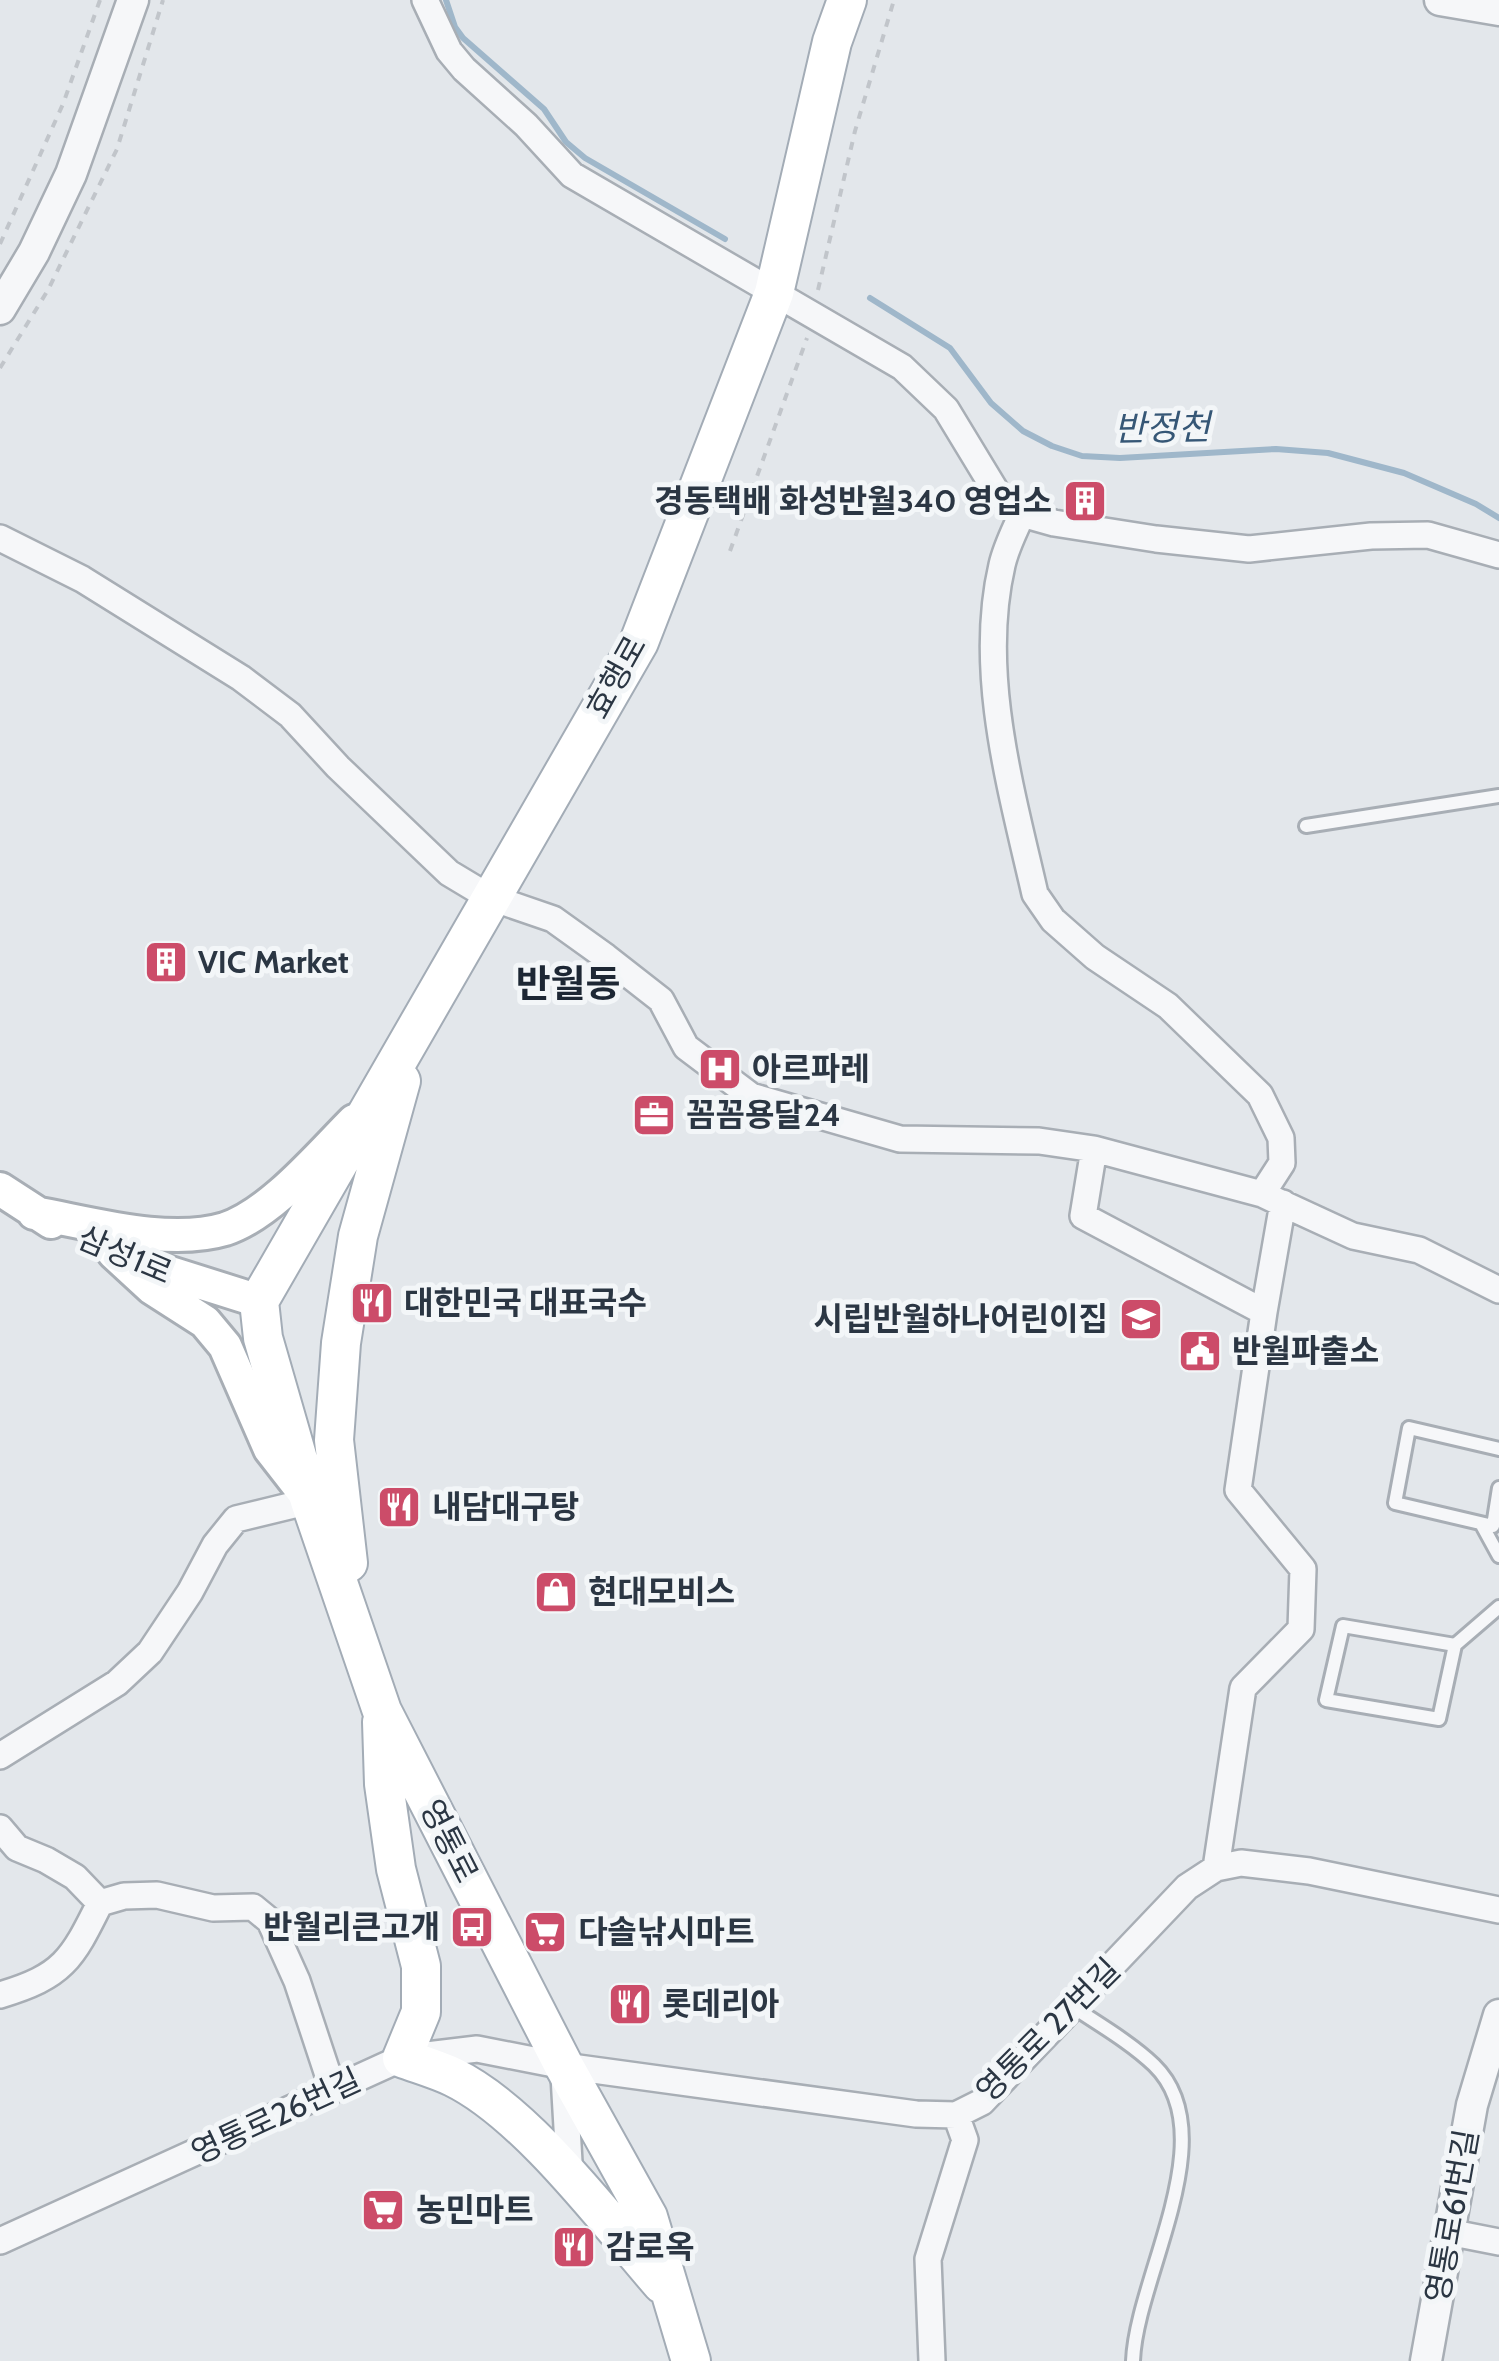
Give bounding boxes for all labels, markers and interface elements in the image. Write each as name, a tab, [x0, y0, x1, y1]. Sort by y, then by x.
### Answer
water label: 반정천	[1113, 405, 1214, 450]
building icon: 경동택배 화성반월340 영업소	[1062, 478, 1108, 524]
place label: 경동택배 화성반월340 영업소	[654, 481, 1052, 520]
street label: 효행로	[577, 629, 654, 725]
building icon: VIC Market	[143, 939, 189, 985]
place label: VIC Market	[198, 942, 349, 981]
district label: 반월동	[516, 960, 620, 1007]
hospital icon: 아르파레	[697, 1046, 743, 1092]
place label: 아르파레	[752, 1049, 870, 1088]
office icon: 꼼꼼용달24	[631, 1092, 677, 1138]
place label: 꼼꼼용달24	[686, 1095, 841, 1134]
street label: 삼성1로	[72, 1217, 178, 1292]
restaurant icon: 대한민국 대표국수	[349, 1280, 395, 1326]
place label: 대한민국 대표국수	[404, 1283, 647, 1322]
school or university icon: 시립반월하나어린이집	[1118, 1296, 1164, 1342]
place label: 시립반월하나어린이집	[814, 1299, 1108, 1338]
public building icon: 반월파출소	[1177, 1328, 1223, 1374]
place label: 반월파출소	[1232, 1331, 1379, 1370]
restaurant icon: 내담대구탕	[376, 1484, 422, 1530]
place label: 내담대구탕	[432, 1487, 579, 1526]
shop icon: 현대모비스	[533, 1569, 579, 1615]
place label: 현대모비스	[588, 1572, 735, 1611]
street label: 영통로	[412, 1793, 487, 1889]
bus stop icon: 반월리큰고개	[449, 1904, 495, 1950]
place label: 반월리큰고개	[263, 1907, 440, 1946]
supermarket icon: 다솔낚시마트	[522, 1909, 568, 1955]
place label: 다솔낚시마트	[578, 1912, 755, 1951]
street label: 영통로 27번길	[968, 1950, 1128, 2110]
restaurant icon: 롯데리아	[607, 1981, 653, 2027]
place label: 롯데리아	[662, 1984, 780, 2023]
street label: 영통로26번길	[185, 2059, 367, 2172]
street label: 영통로61번길	[1417, 2126, 1486, 2306]
supermarket icon: 농민마트	[360, 2187, 406, 2233]
place label: 농민마트	[416, 2190, 534, 2229]
restaurant icon: 감로옥	[551, 2224, 597, 2270]
place label: 감로옥	[606, 2227, 694, 2266]

